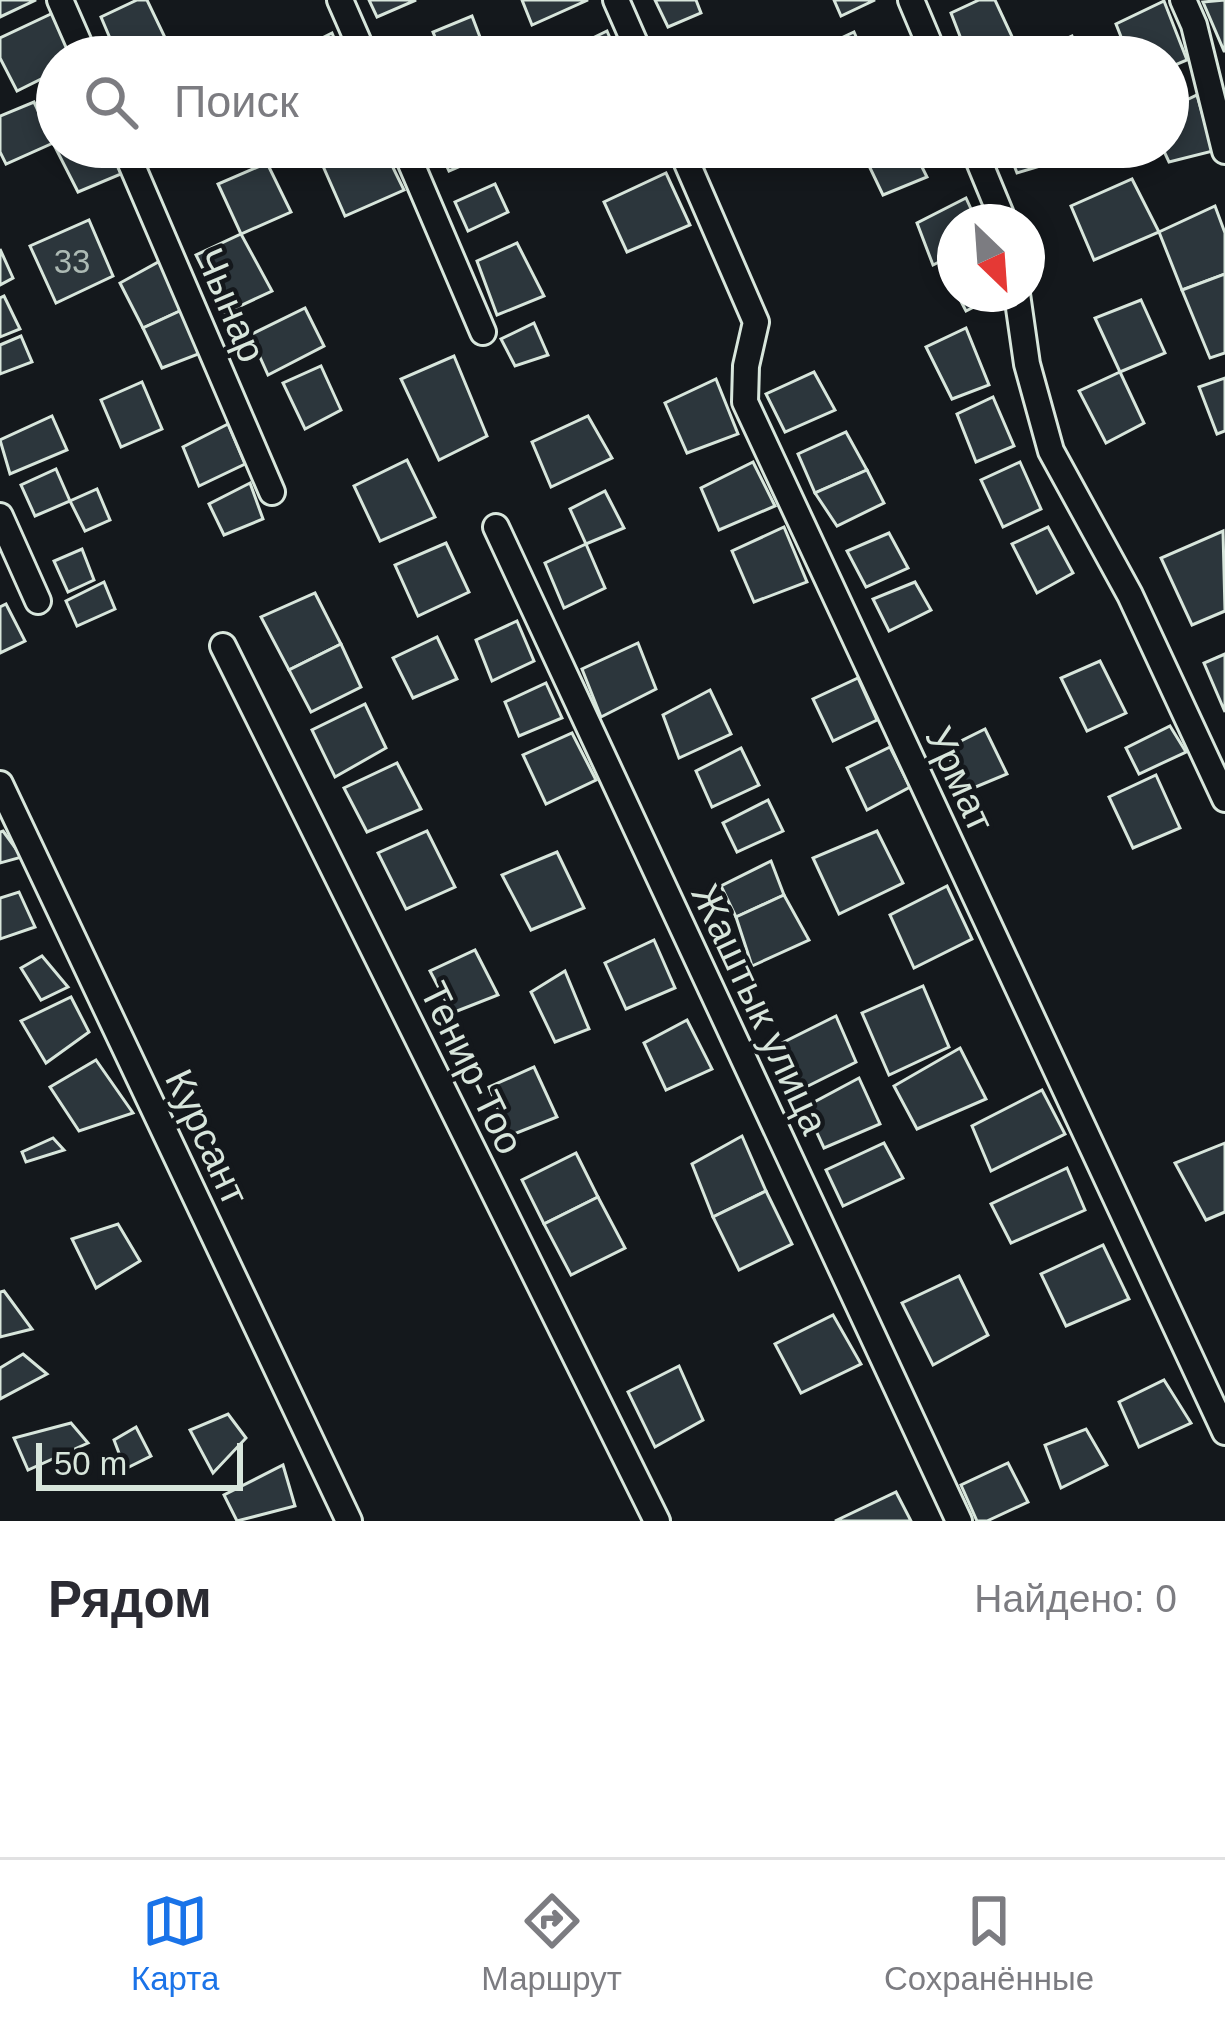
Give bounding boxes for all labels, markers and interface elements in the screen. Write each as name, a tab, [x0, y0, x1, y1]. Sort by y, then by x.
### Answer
search box	[36, 36, 1189, 168]
icon: search	[78, 69, 144, 135]
text: Поиск	[174, 76, 299, 127]
north arrow	[937, 204, 1045, 312]
street label: Чынар	[188, 242, 274, 368]
house number: 33	[54, 243, 90, 280]
street label: Урмат	[917, 720, 1003, 838]
street label: Жаштык улица	[683, 877, 837, 1141]
street label: Тенир-Тоо	[412, 975, 532, 1161]
street label: Курсант	[157, 1063, 257, 1211]
scale bar	[36, 1437, 243, 1490]
text: 50 m	[54, 1445, 127, 1482]
text: Рядом	[48, 1571, 212, 1628]
text: Найдено: 0	[974, 1577, 1177, 1620]
tab: Карта	[131, 1888, 219, 1998]
tab: Маршрут	[481, 1888, 622, 1998]
tab: Сохранённые	[884, 1888, 1094, 1998]

